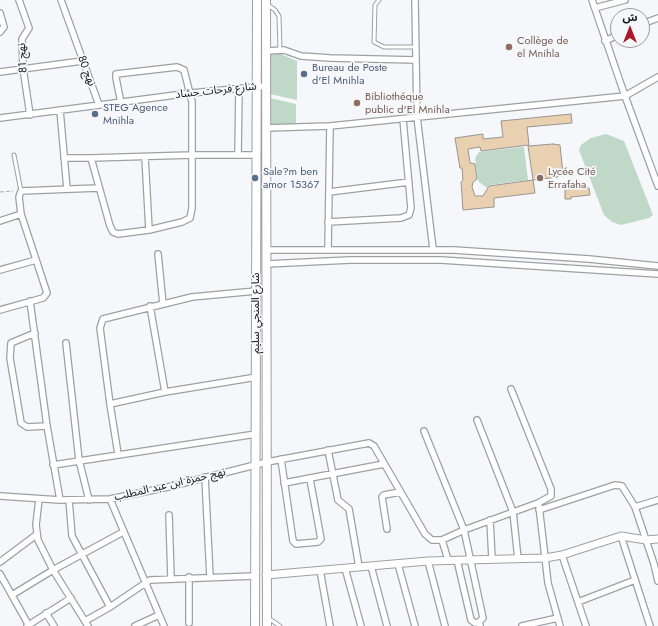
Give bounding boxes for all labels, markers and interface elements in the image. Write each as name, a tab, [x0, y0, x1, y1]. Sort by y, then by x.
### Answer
north arrow	[610, 8, 650, 48]
text: ش	[622, 9, 638, 25]
place label: Collège de el Mnihla	[517, 34, 568, 60]
marker: Collège de el Mnihla	[504, 42, 514, 52]
street label: نهج 81	[16, 43, 30, 73]
street label: نهج 80	[74, 54, 98, 88]
place label: Bureau de Poste d'El Mnihla	[312, 61, 387, 87]
marker: Bureau de Poste d'El Mnihla	[299, 69, 309, 79]
street label: شارع فرحات حشاد	[175, 80, 257, 102]
place label: Bibliothéque public d'El Mnihla	[365, 90, 450, 116]
marker: Bibliothéque public d'El Mnihla	[352, 98, 362, 108]
place label: STEG Agence Mnihla	[103, 101, 168, 127]
marker: STEG Agence Mnihla	[90, 109, 100, 119]
place label: Sale?m ben amor 15367	[263, 165, 319, 191]
place label: Lycée Cité Errafaha	[548, 165, 596, 191]
marker: Sale?m ben amor 15367	[250, 173, 260, 183]
marker: Lycée Cité Errafaha	[535, 173, 545, 183]
street label: شارع المنجي سليم	[249, 273, 263, 353]
street label: نهج حمزة ابن عبد المطلب	[113, 466, 227, 504]

